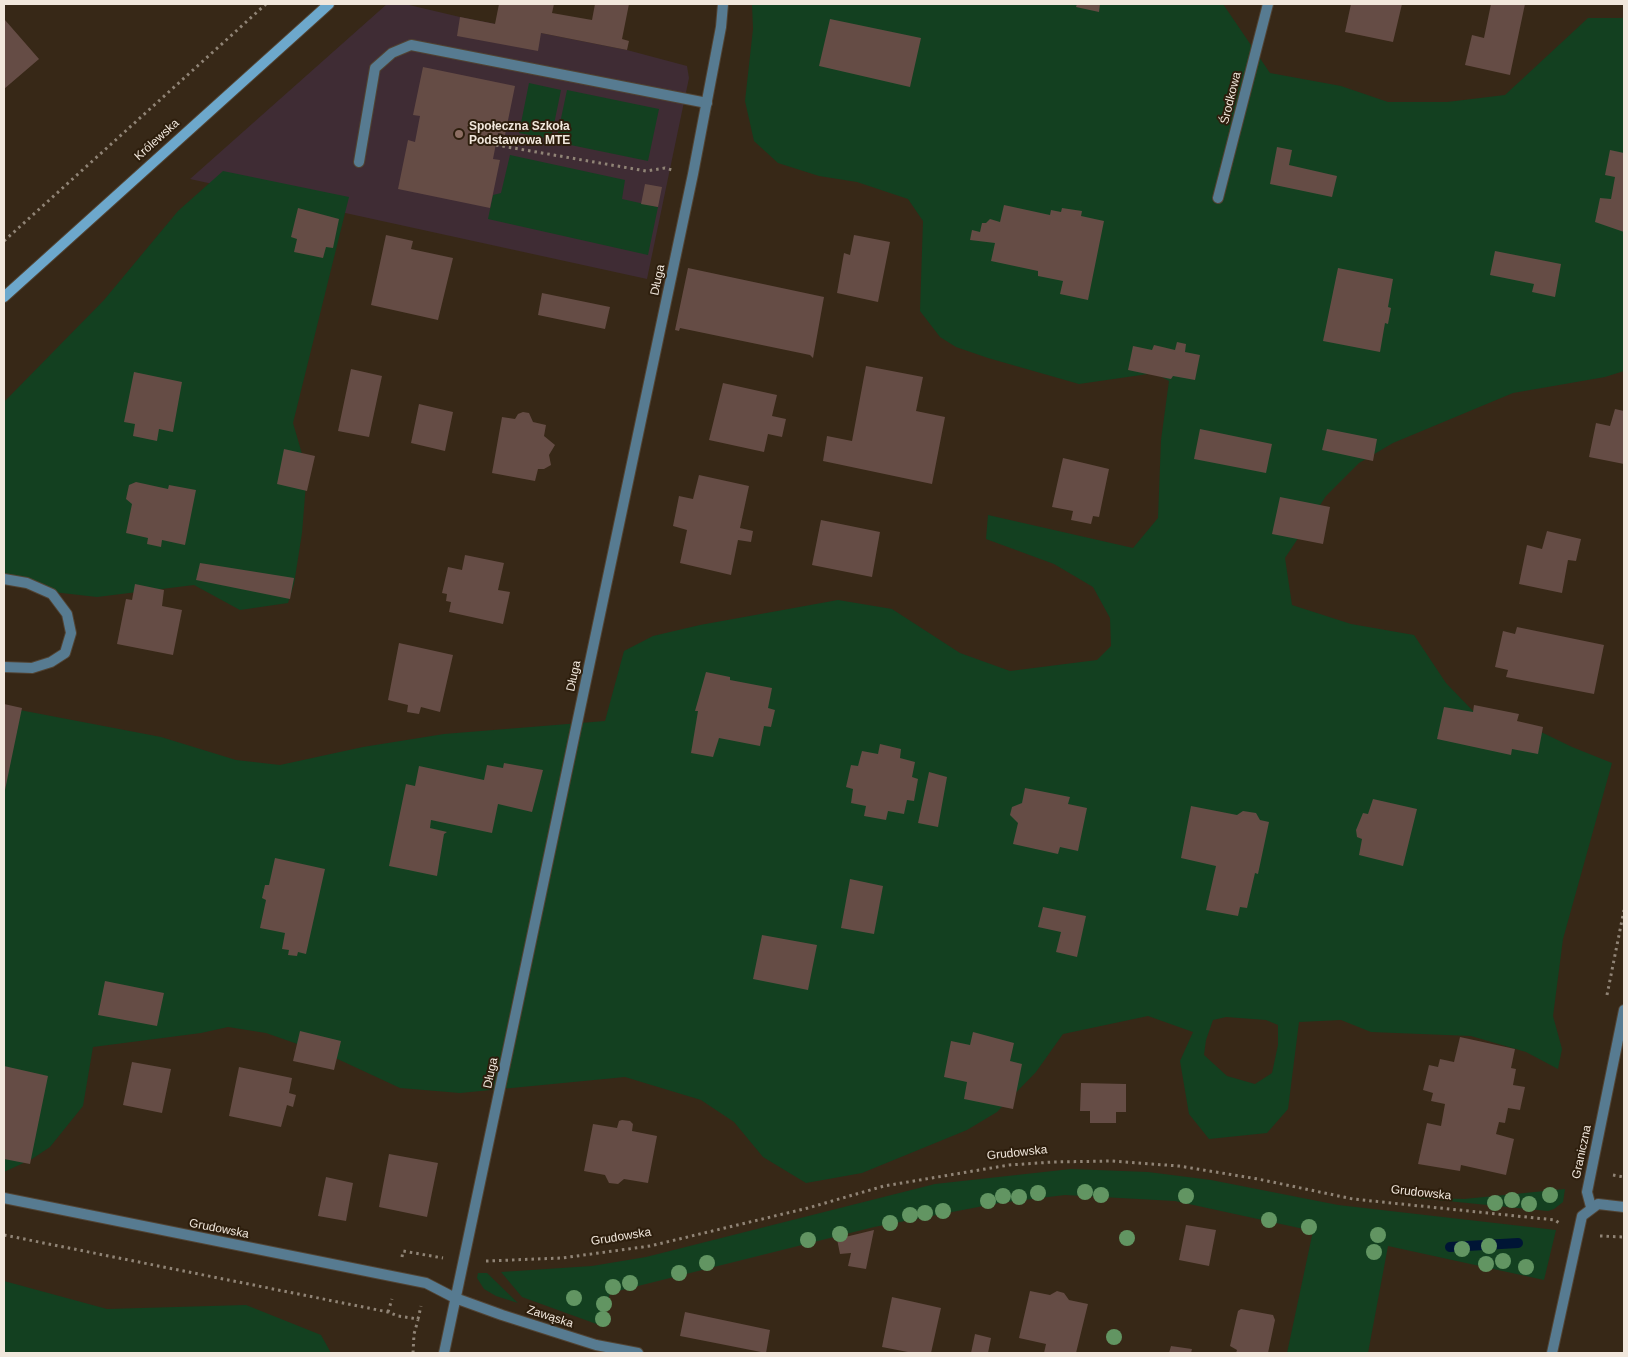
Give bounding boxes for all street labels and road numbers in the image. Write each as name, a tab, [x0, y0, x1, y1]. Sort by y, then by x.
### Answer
street label: Środkowa	[1218, 70, 1244, 126]
street label: Królewska	[132, 116, 182, 164]
street label: Długa	[648, 263, 668, 297]
street label: Długa	[564, 659, 584, 693]
street label: Długa	[481, 1056, 501, 1090]
street label: Graniczna	[1569, 1124, 1595, 1180]
street label: Grudowska	[986, 1143, 1048, 1163]
street label: Grudowska	[1390, 1183, 1452, 1203]
street label: Grudowska	[188, 1216, 250, 1242]
street label: Grudowska	[590, 1225, 652, 1249]
street label: Zawąska	[525, 1303, 575, 1331]

